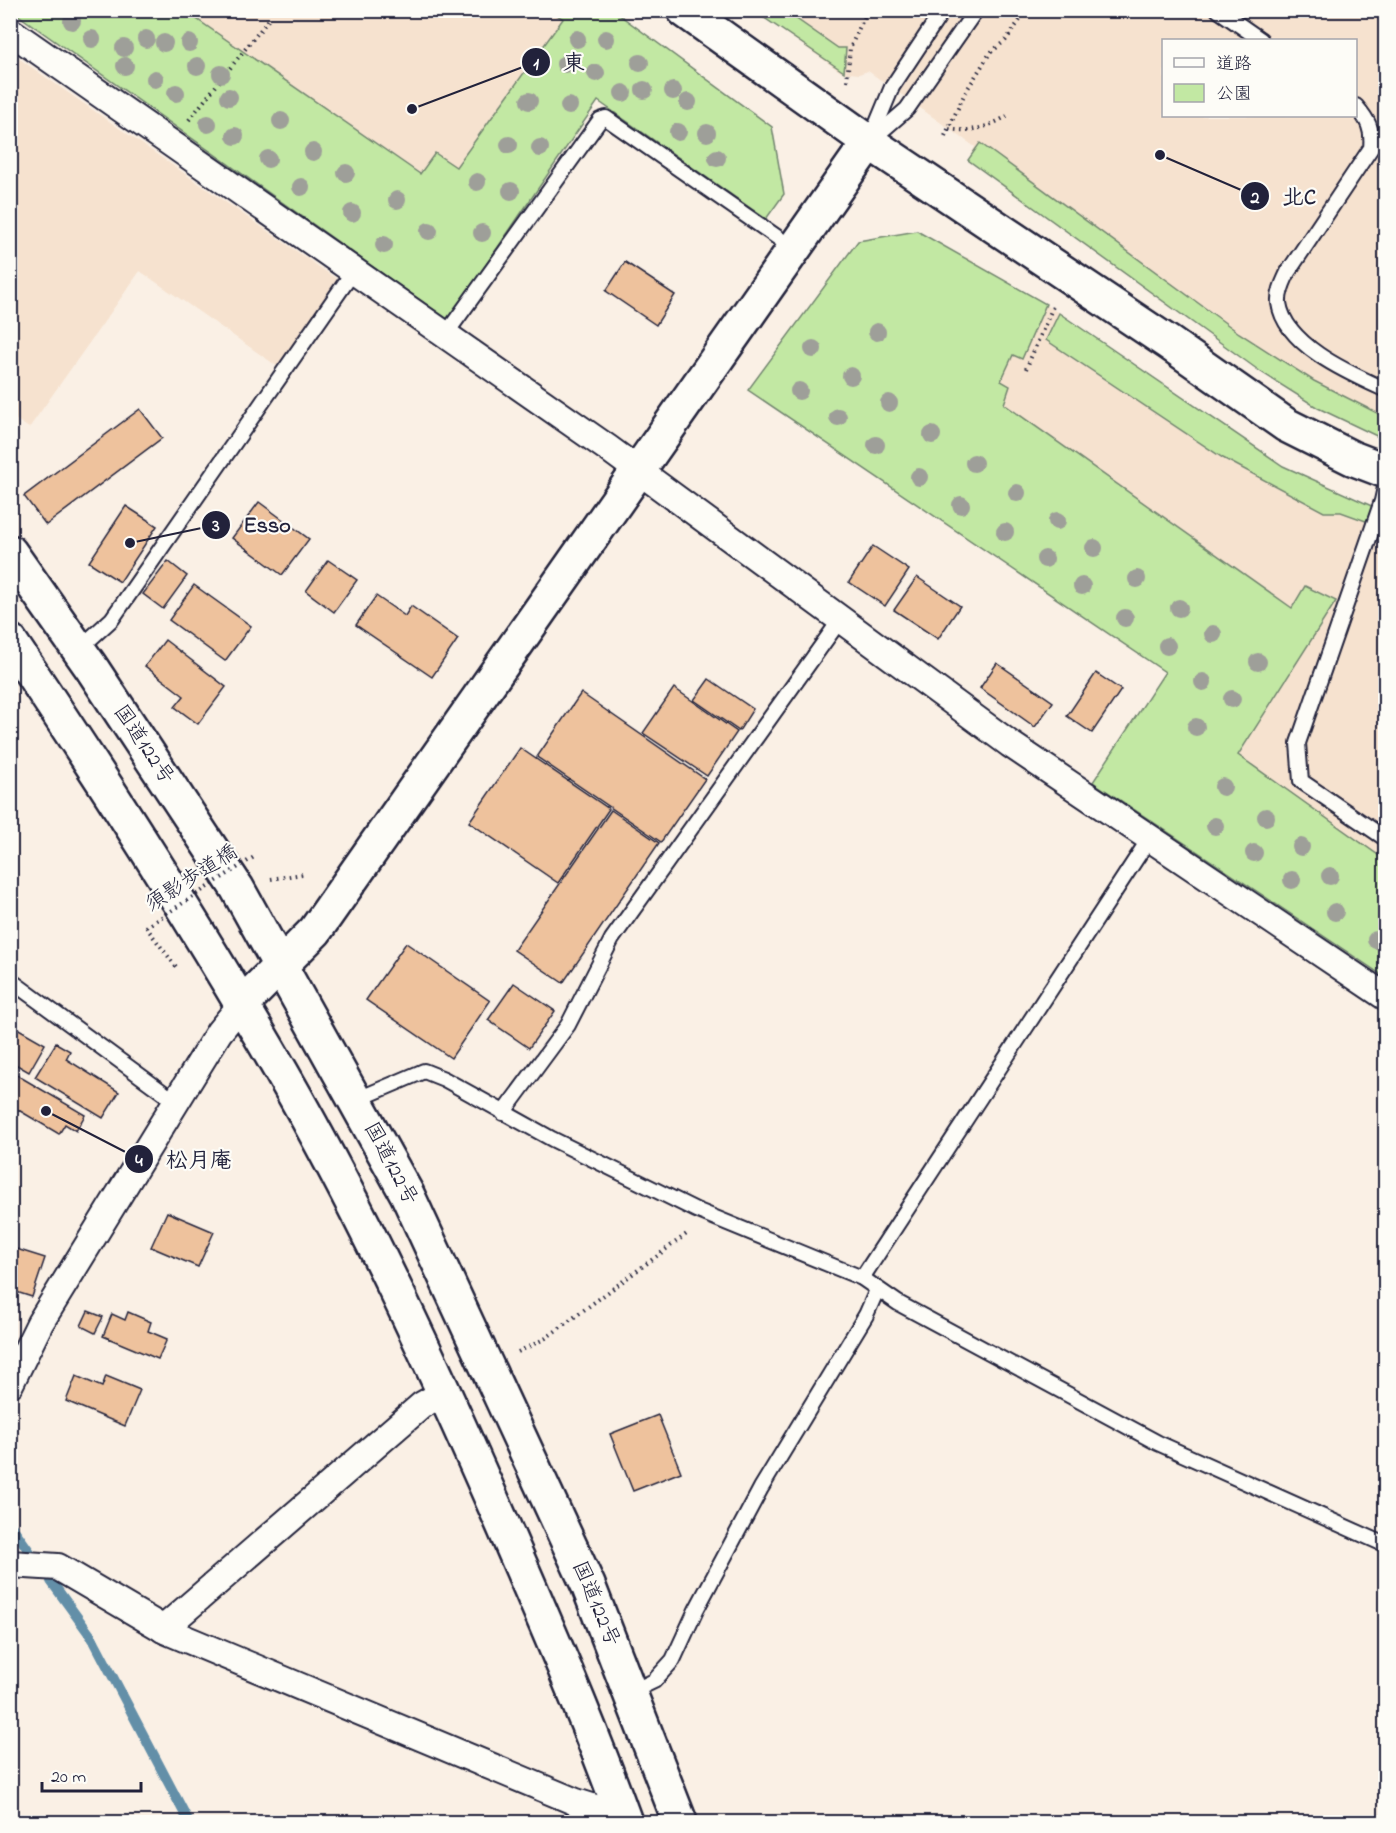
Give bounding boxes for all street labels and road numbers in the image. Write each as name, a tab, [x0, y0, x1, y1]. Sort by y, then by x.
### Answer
street label: 国道122号	[105, 699, 181, 791]
street label: 須影歩道橋	[140, 838, 244, 920]
street label: 国道122号	[355, 1117, 425, 1211]
street label: 国道122号	[563, 1556, 627, 1652]

